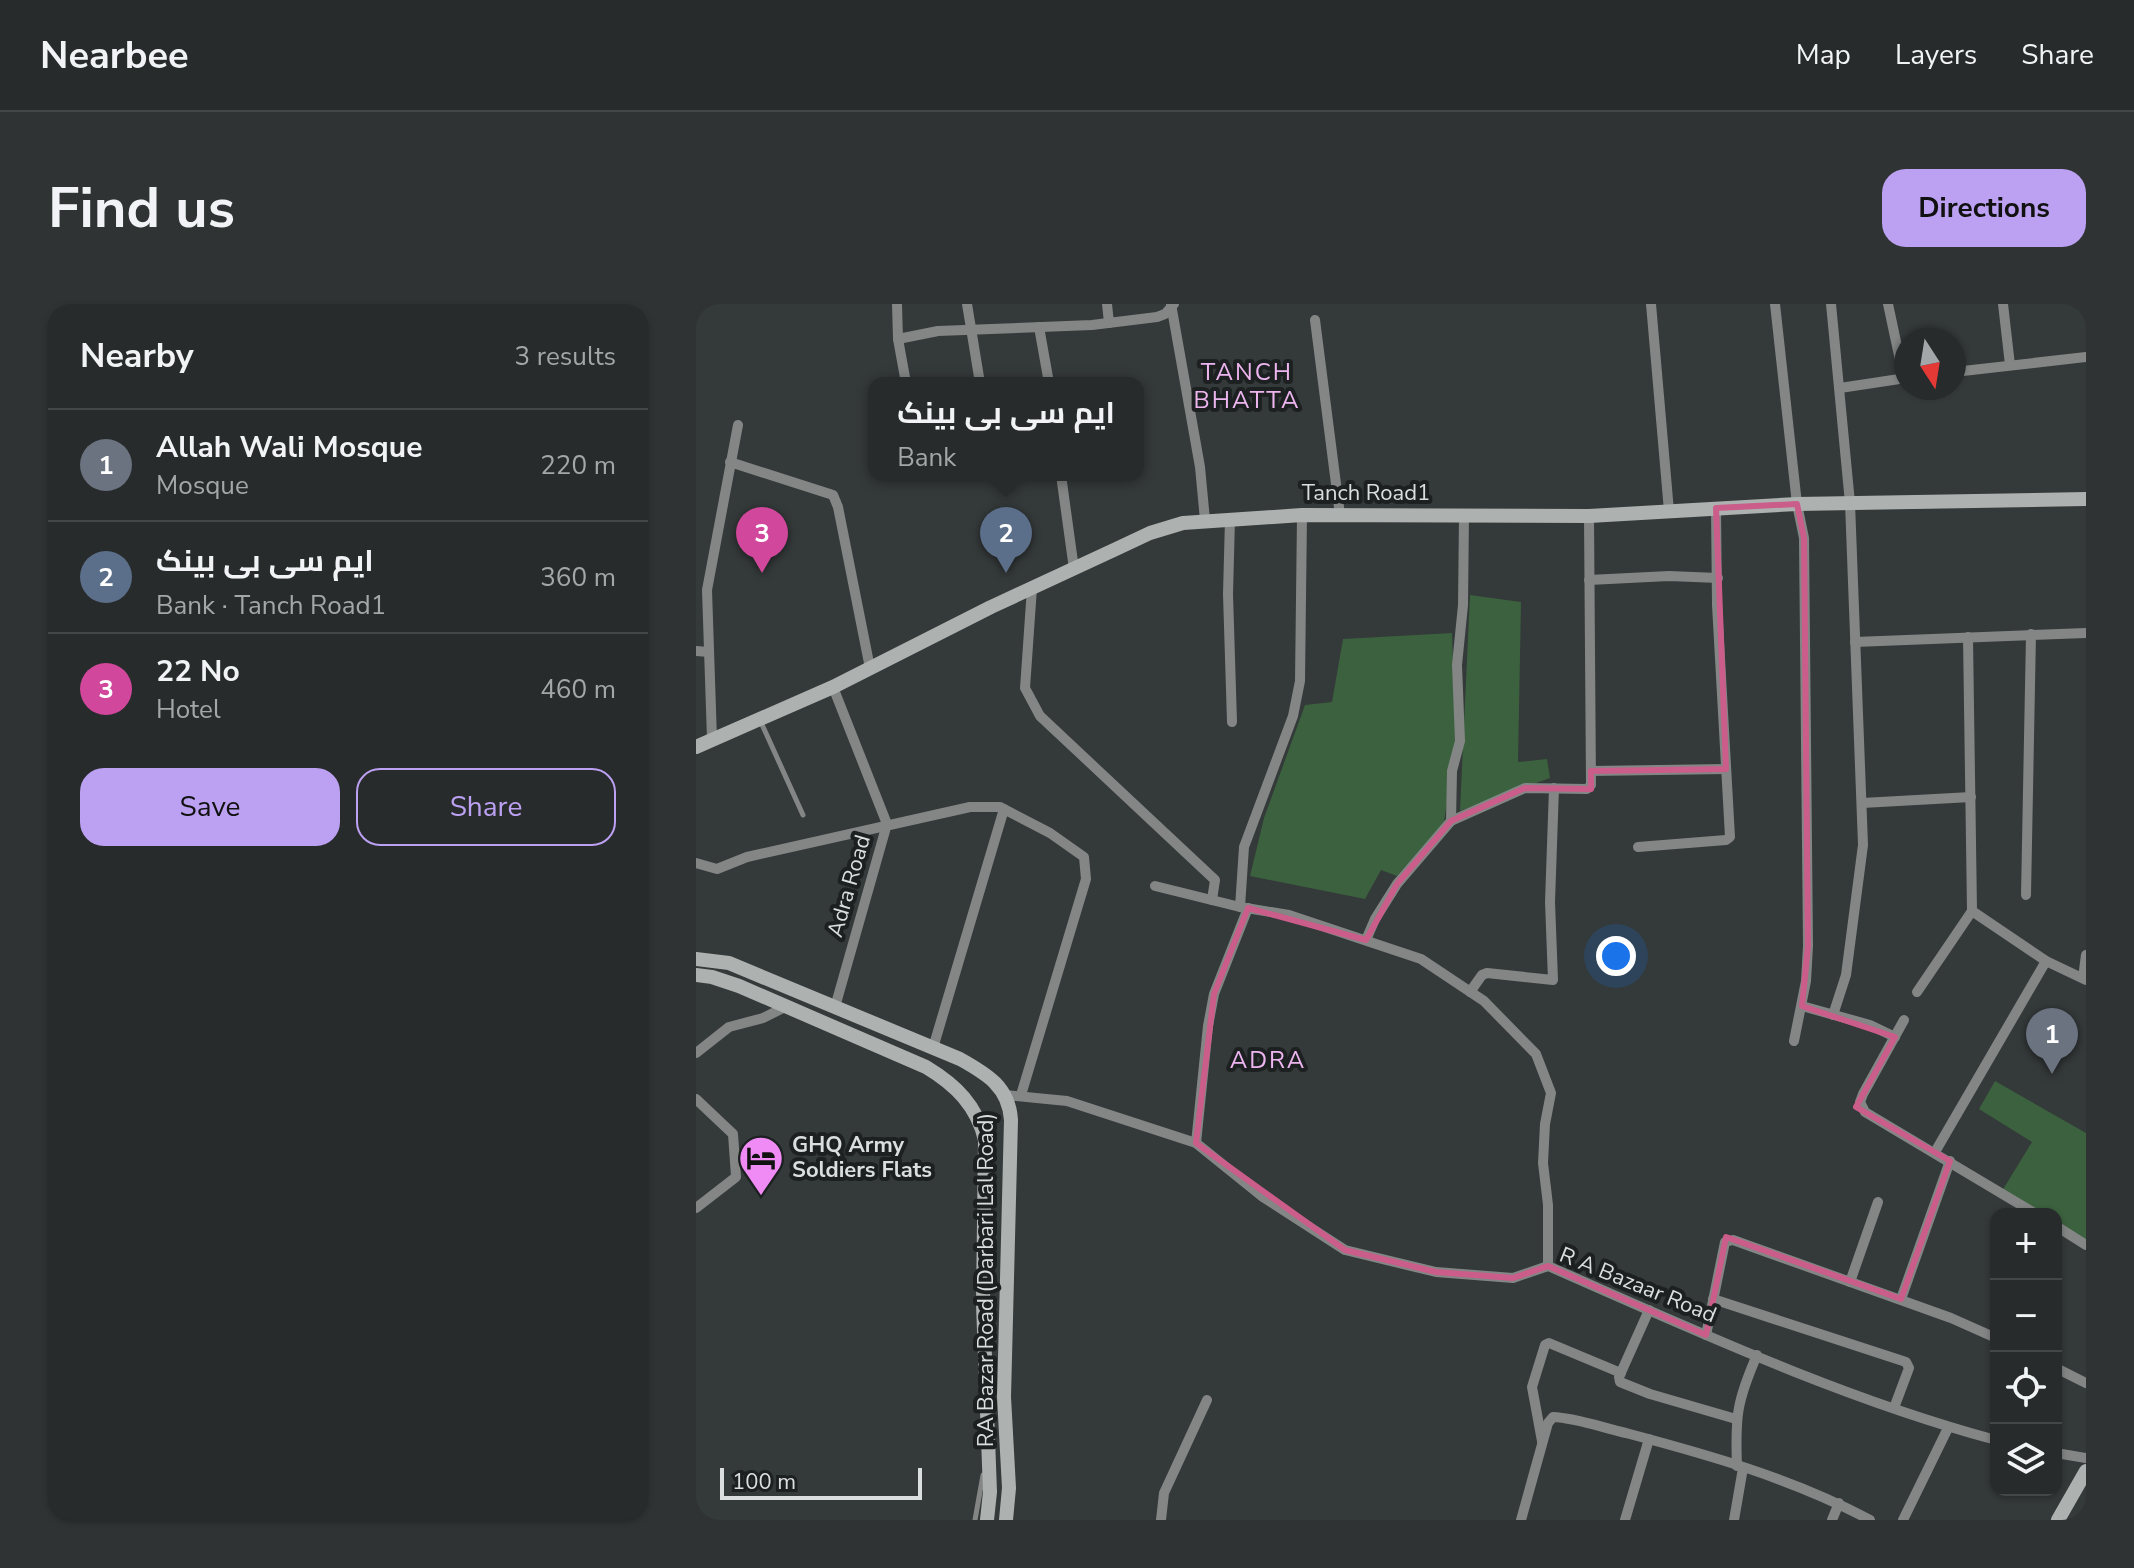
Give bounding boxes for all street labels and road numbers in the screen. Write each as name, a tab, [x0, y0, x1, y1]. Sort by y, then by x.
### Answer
street label: Tanch Road1	[1302, 478, 1430, 508]
street label: Adra Road	[820, 831, 878, 941]
street label: RA Bazar Road (Darbari Lal Road)	[971, 1113, 1001, 1447]
street label: R A Bazaar Road	[1555, 1240, 1721, 1330]

